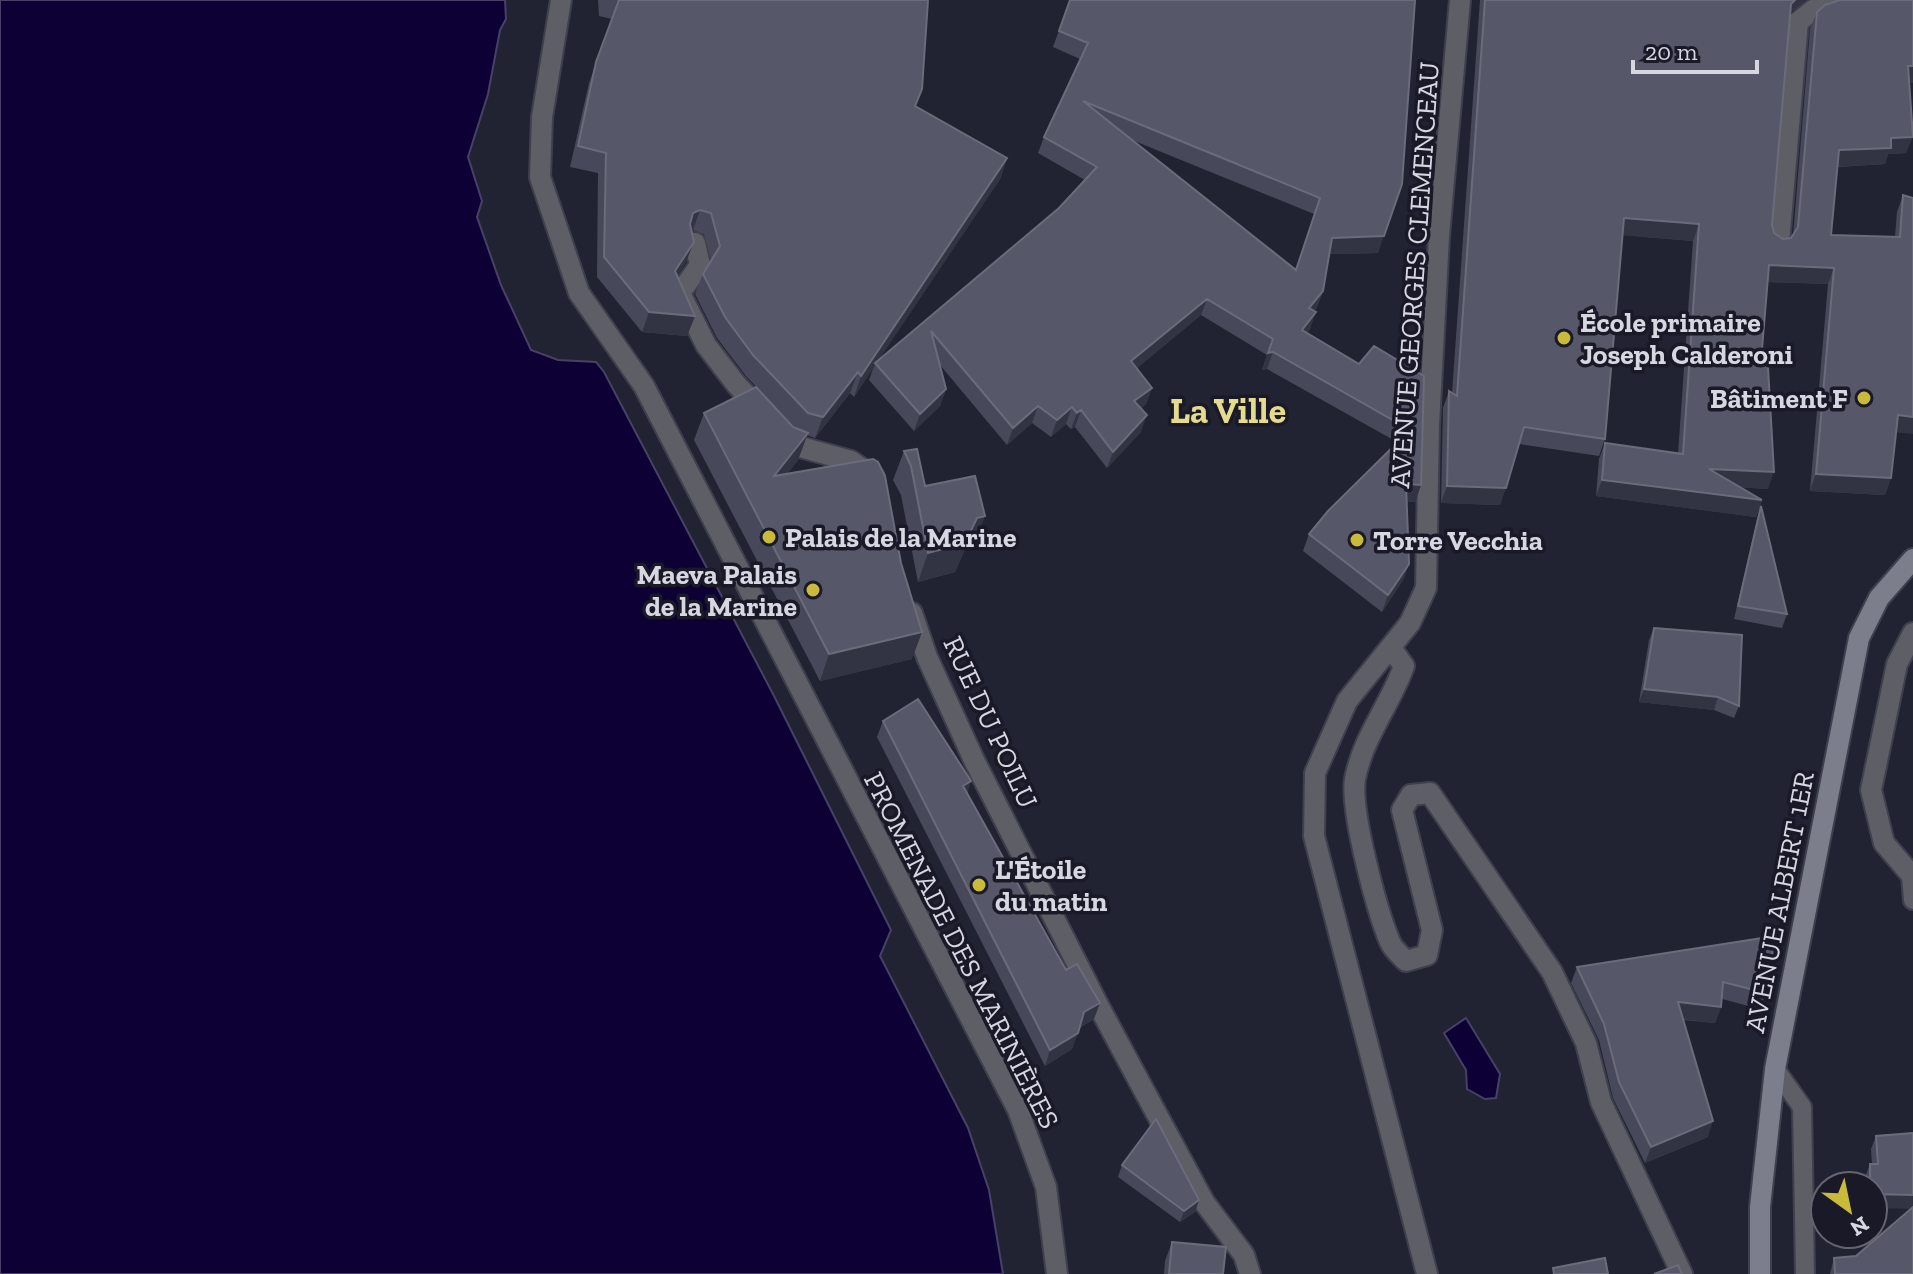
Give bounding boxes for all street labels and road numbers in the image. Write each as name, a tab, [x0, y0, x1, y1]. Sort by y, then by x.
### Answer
street label: AVENUE GEORGES CLEMENCEAU	[1383, 61, 1446, 489]
street label: RUE DU POILU	[936, 631, 1045, 813]
street label: PROMENADE DES MARINIÈRES	[857, 766, 1066, 1134]
street label: AVENUE ALBERT 1ER	[1738, 769, 1821, 1035]

